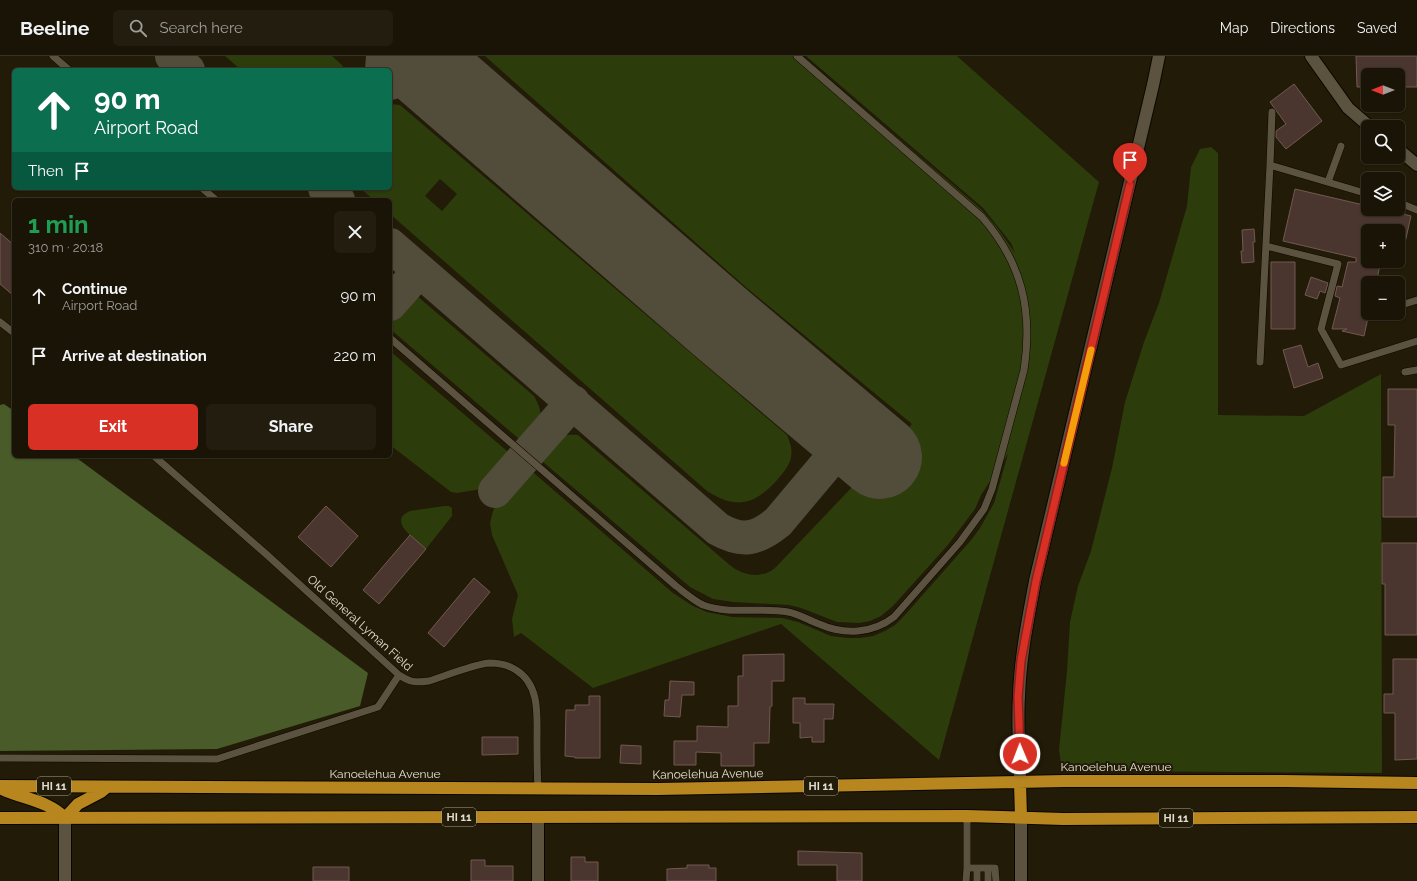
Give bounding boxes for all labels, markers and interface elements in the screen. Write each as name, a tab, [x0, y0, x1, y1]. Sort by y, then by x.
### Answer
search box	[113, 10, 393, 46]
text: Beeline	[20, 17, 89, 39]
icon: search	[127, 17, 149, 39]
text: Search here	[159, 19, 243, 37]
text: Map	[1220, 20, 1248, 36]
text: Directions	[1270, 20, 1335, 36]
text: Saved	[1357, 20, 1397, 36]
north arrow	[1361, 68, 1405, 112]
map controls	[1361, 68, 1405, 320]
text: 90 m	[94, 83, 160, 116]
icon: ahead	[28, 84, 80, 136]
text: Airport Road	[94, 117, 198, 138]
button: search	[1361, 120, 1405, 164]
pin	[1113, 143, 1147, 184]
icon: arrive	[1119, 149, 1141, 171]
icon: arrive	[71, 160, 93, 182]
text: Then	[28, 162, 63, 180]
button: layers	[1361, 172, 1405, 216]
text: 1 min	[28, 210, 89, 239]
button: close	[334, 211, 376, 253]
button: +	[1361, 224, 1405, 268]
text: 310 m · 20:18	[28, 240, 103, 255]
button: −	[1361, 276, 1405, 320]
text: Continue	[62, 280, 127, 298]
icon: ahead	[28, 285, 50, 307]
text: 90 m	[340, 287, 376, 305]
text: Airport Road	[62, 298, 137, 313]
icon: arrive	[28, 345, 50, 367]
text: Arrive at destination	[62, 347, 207, 365]
text: 220 m	[334, 347, 376, 365]
button: Exit	[28, 404, 198, 450]
button: Share	[206, 404, 376, 450]
street label: Old General Lyman Field	[304, 572, 416, 674]
position arrow	[999, 733, 1041, 775]
street label: Kanoelehua Avenue	[1060, 760, 1172, 774]
street label: Kanoelehua Avenue	[652, 766, 764, 782]
street label: Kanoelehua Avenue	[329, 767, 441, 781]
road number: HI 11	[37, 777, 71, 795]
road number: HI 11	[804, 777, 838, 795]
road number: HI 11	[442, 808, 476, 826]
road number: HI 11	[1159, 809, 1193, 827]

